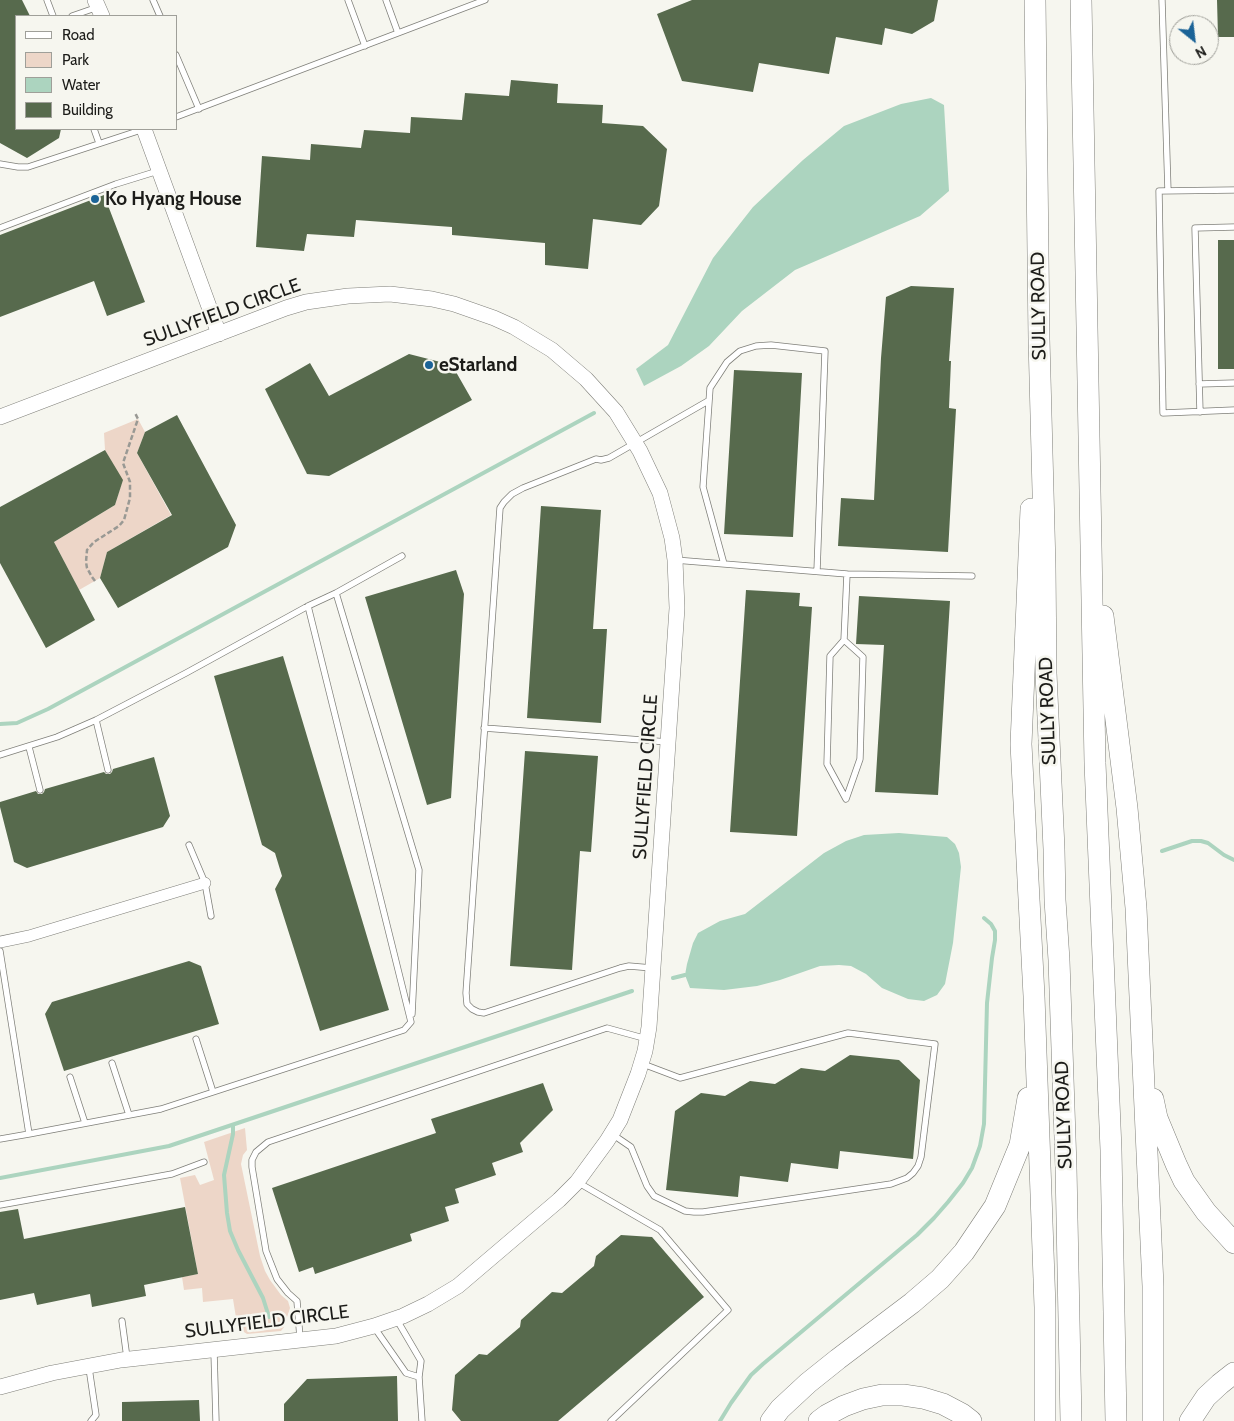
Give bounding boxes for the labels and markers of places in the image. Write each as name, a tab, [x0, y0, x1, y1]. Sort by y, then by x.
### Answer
place label: Ko Hyang House	[105, 188, 242, 210]
marker: Ko Hyang House	[89, 193, 101, 205]
place label: eStarland	[439, 354, 517, 376]
marker: eStarland	[423, 359, 435, 371]

